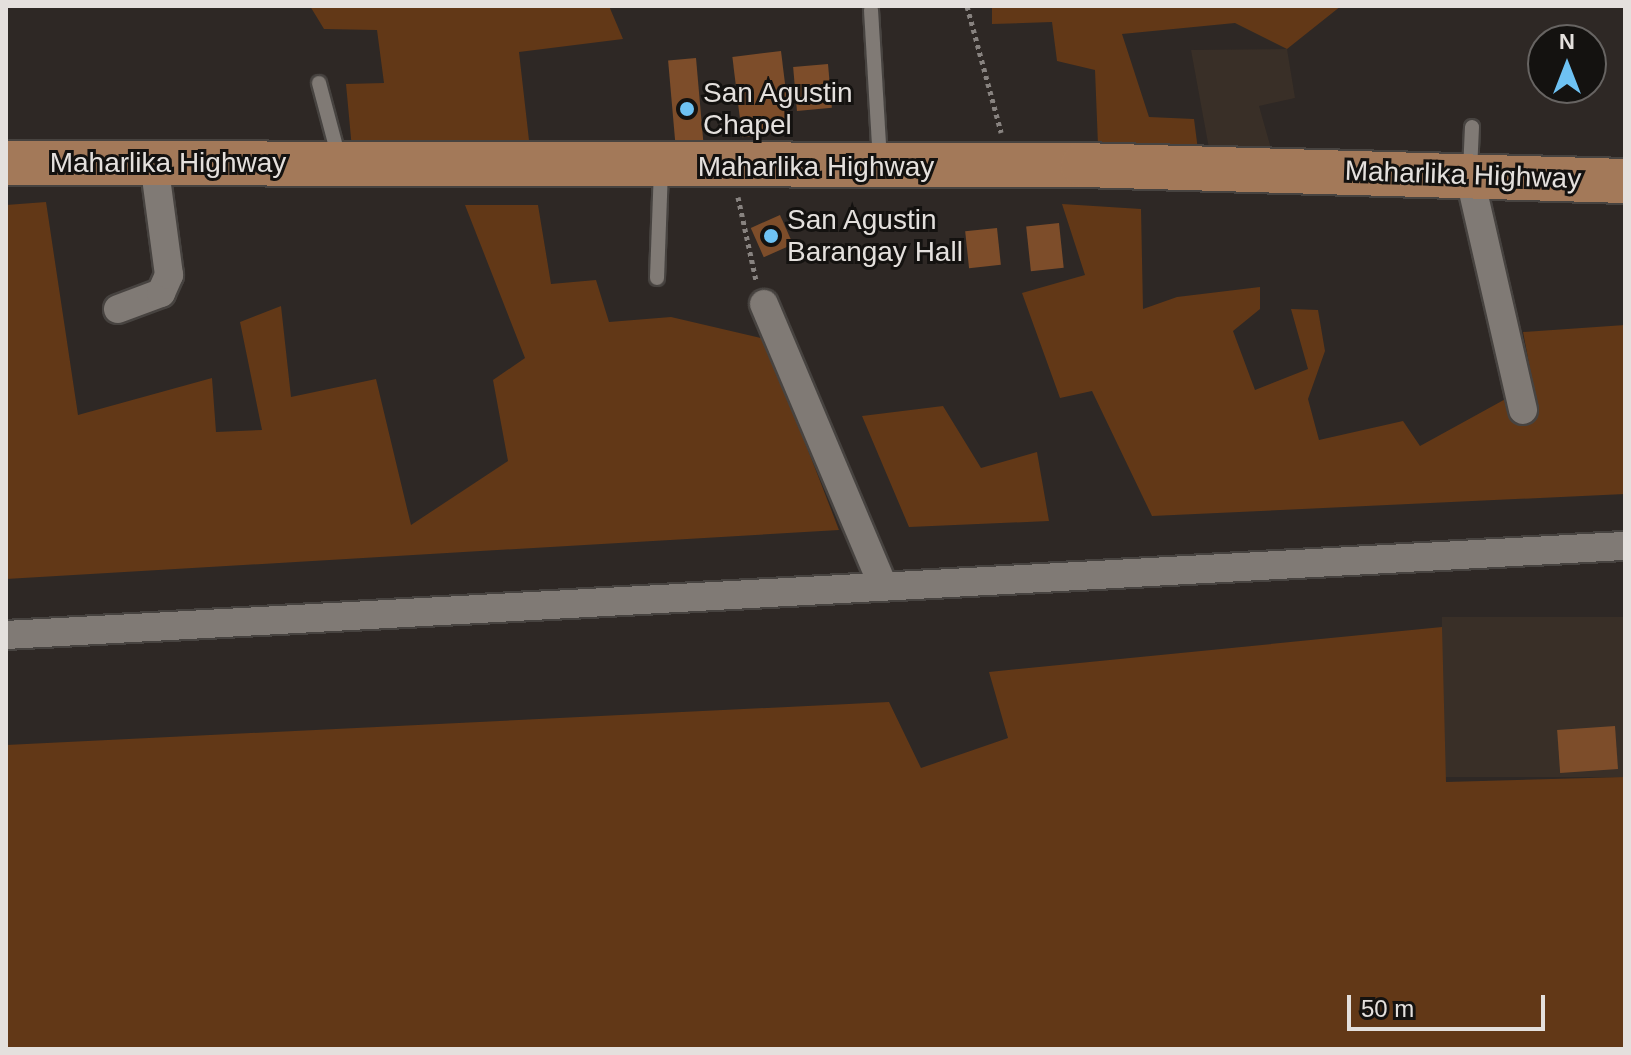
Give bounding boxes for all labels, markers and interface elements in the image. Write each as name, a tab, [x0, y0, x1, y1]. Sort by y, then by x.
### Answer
north arrow	[1527, 24, 1607, 104]
text: N	[1559, 29, 1575, 54]
place label: San Agustin Chapel	[703, 76, 854, 142]
marker: San Agustin Chapel	[678, 100, 696, 118]
street label: Maharlika Highway	[50, 146, 286, 180]
street label: Maharlika Highway	[698, 150, 934, 184]
street label: Maharlika Highway	[1344, 154, 1582, 196]
place label: San Agustin Barangay Hall	[787, 203, 963, 269]
marker: San Agustin Barangay Hall	[762, 227, 780, 245]
scale bar	[1351, 979, 1549, 1029]
text: 50 m	[1361, 995, 1414, 1022]

